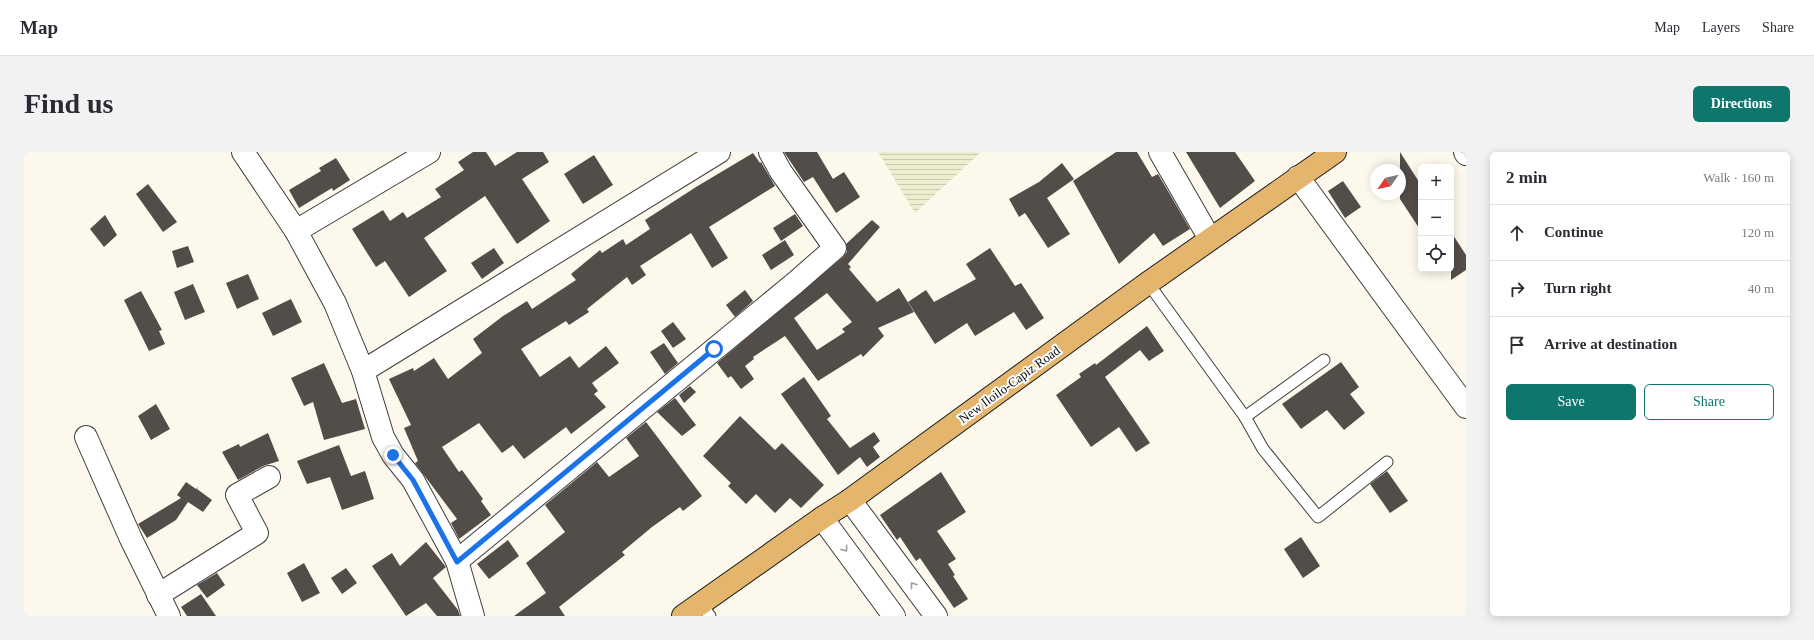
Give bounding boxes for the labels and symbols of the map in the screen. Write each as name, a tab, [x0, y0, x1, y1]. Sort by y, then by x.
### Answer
north arrow	[1370, 164, 1406, 200]
route start	[705, 340, 723, 358]
street label: New Iloilo-Capiz Road	[956, 342, 1063, 426]
route end	[384, 446, 402, 464]
one-way arrow	[840, 545, 847, 552]
one-way arrow	[911, 582, 918, 589]

